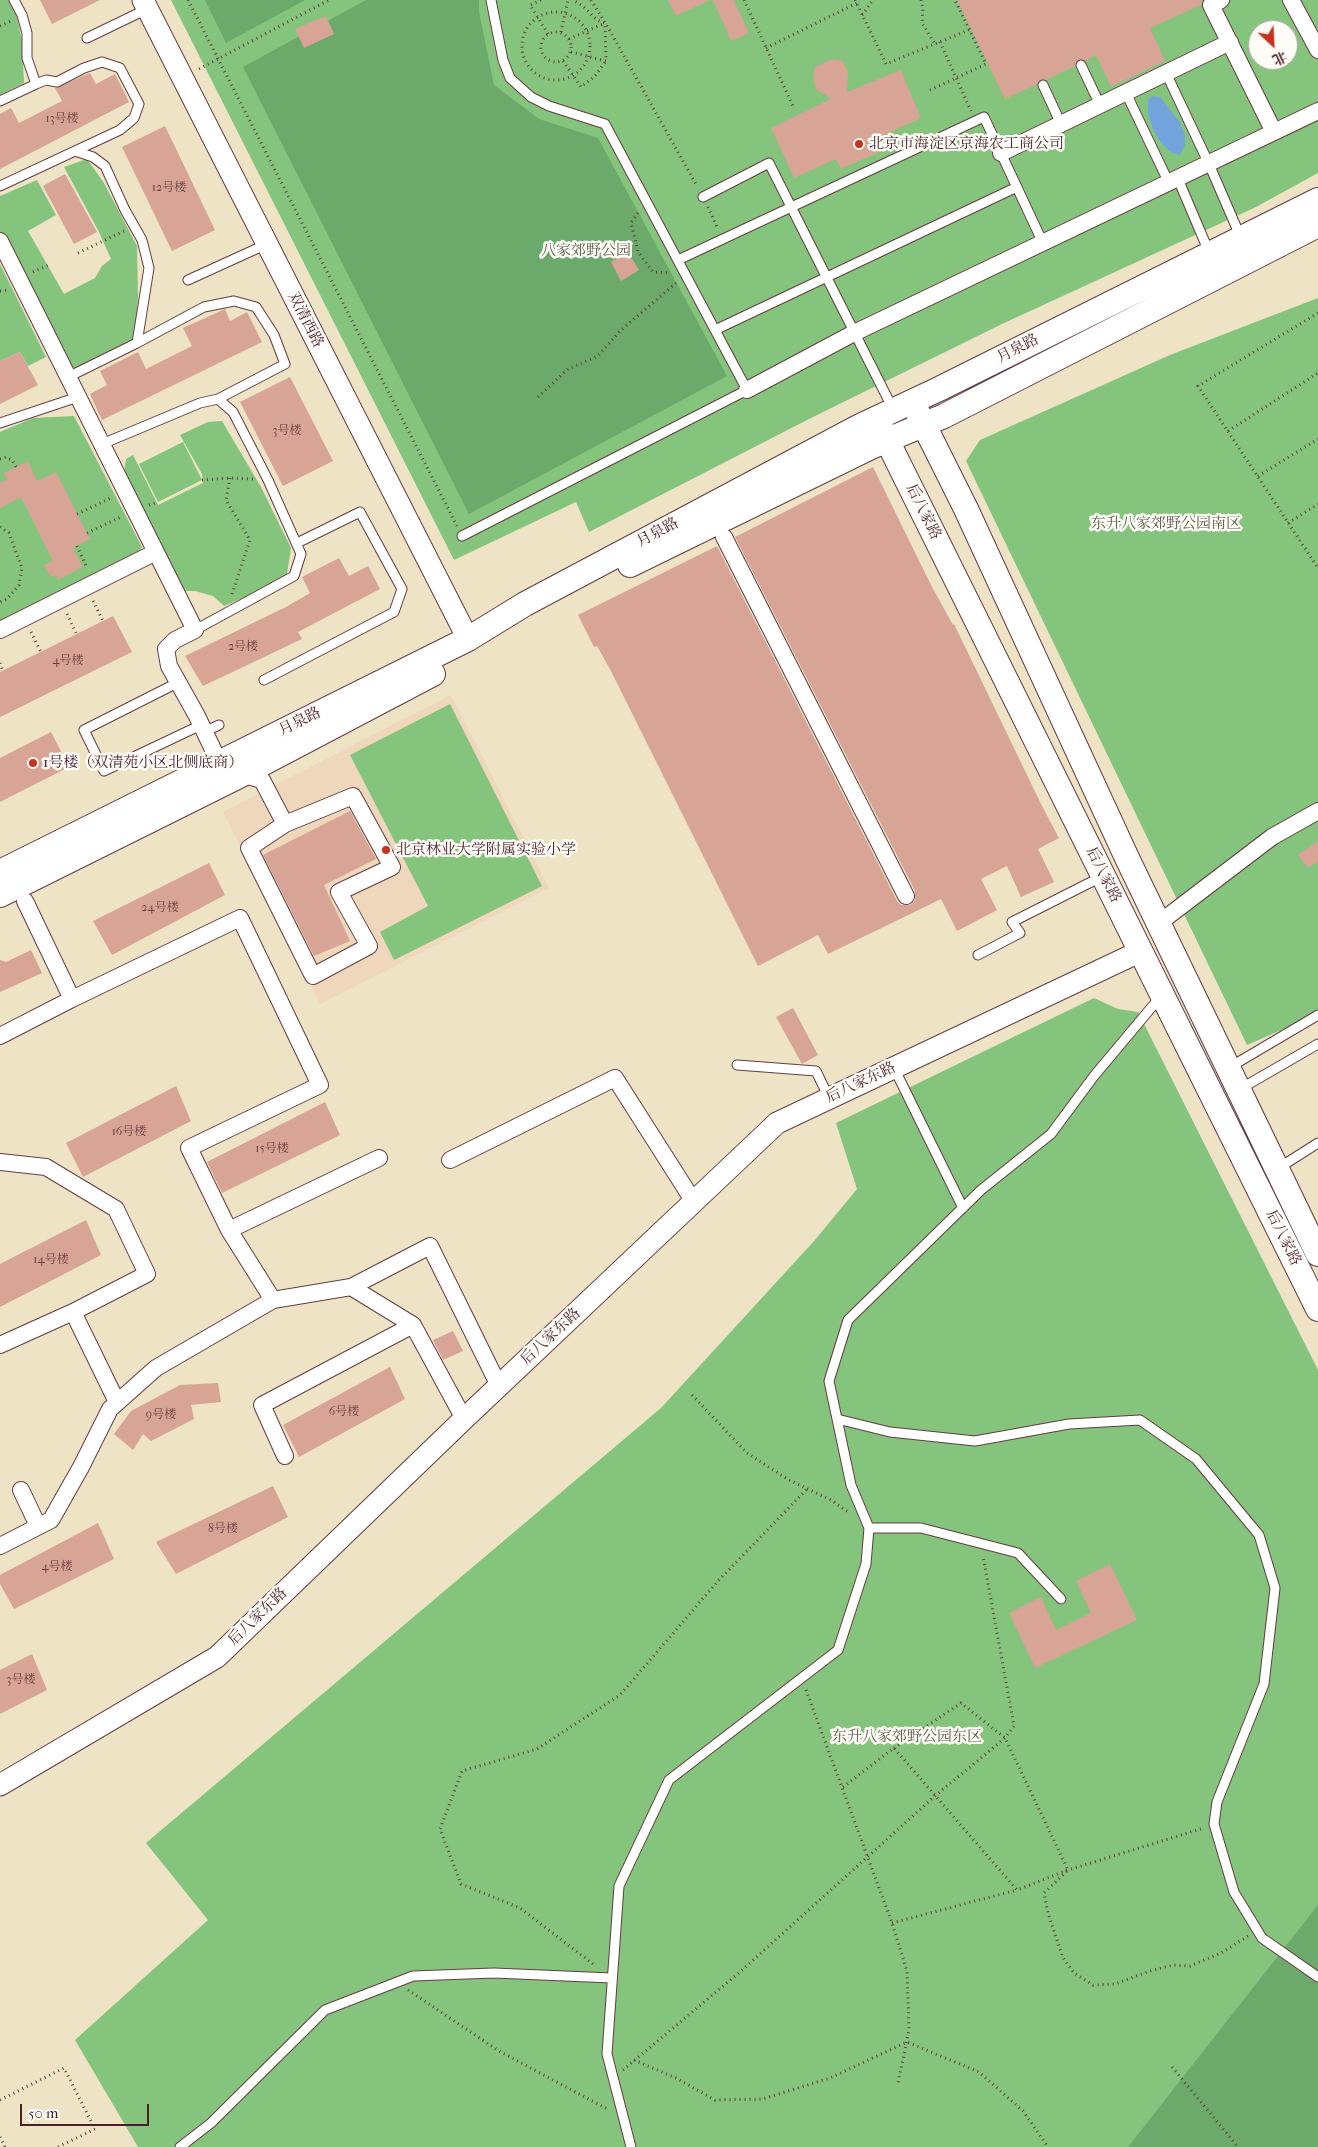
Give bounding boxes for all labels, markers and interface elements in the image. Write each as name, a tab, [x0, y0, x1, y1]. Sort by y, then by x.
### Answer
north arrow	[1248, 20, 1298, 70]
text: 北	[1269, 47, 1289, 69]
house number: 13号楼	[45, 112, 79, 126]
place label: 北京市海淀区京海农工商公司	[869, 135, 1064, 153]
marker: 北京市海淀区京海农工商公司	[853, 138, 865, 150]
house number: 12号楼	[152, 181, 186, 195]
park label: 八家郊野公园	[541, 242, 631, 260]
street label: 双清西路	[283, 289, 327, 351]
street label: 月泉路	[994, 331, 1042, 367]
house number: 3号楼	[273, 424, 301, 438]
street label: 后八家路	[902, 481, 944, 543]
street label: 月泉路	[634, 514, 682, 552]
park label: 东升八家郊野公园南区	[1091, 515, 1241, 533]
house number: 2号楼	[228, 640, 258, 654]
house number: 4号楼	[52, 654, 84, 668]
street label: 月泉路	[276, 704, 324, 740]
place label: 1号楼（双清苑小区北侧底商）	[43, 754, 243, 772]
marker: 1号楼（双清苑小区北侧底商）	[27, 757, 39, 769]
place label: 北京林业大学附属实验小学	[396, 841, 576, 859]
marker: 北京林业大学附属实验小学	[380, 844, 392, 856]
street label: 后八家路	[1082, 844, 1124, 906]
house number: 24号楼	[141, 901, 179, 915]
street label: 后八家东路	[823, 1059, 899, 1107]
house number: 16号楼	[112, 1125, 146, 1139]
house number: 15号楼	[255, 1142, 289, 1156]
street label: 后八家路	[1262, 1207, 1304, 1269]
house number: 14号楼	[33, 1253, 69, 1267]
street label: 后八家东路	[517, 1305, 585, 1369]
house number: 6号楼	[329, 1405, 359, 1419]
house number: 9号楼	[146, 1408, 176, 1422]
house number: 8号楼	[208, 1522, 238, 1536]
house number: 4号楼	[41, 1560, 73, 1574]
street label: 后八家东路	[225, 1584, 291, 1650]
house number: 3号楼	[7, 1673, 35, 1687]
park label: 东升八家郊野公园东区	[832, 1728, 982, 1746]
scale bar	[22, 2094, 151, 2126]
text: 50 m	[28, 2104, 58, 2122]

